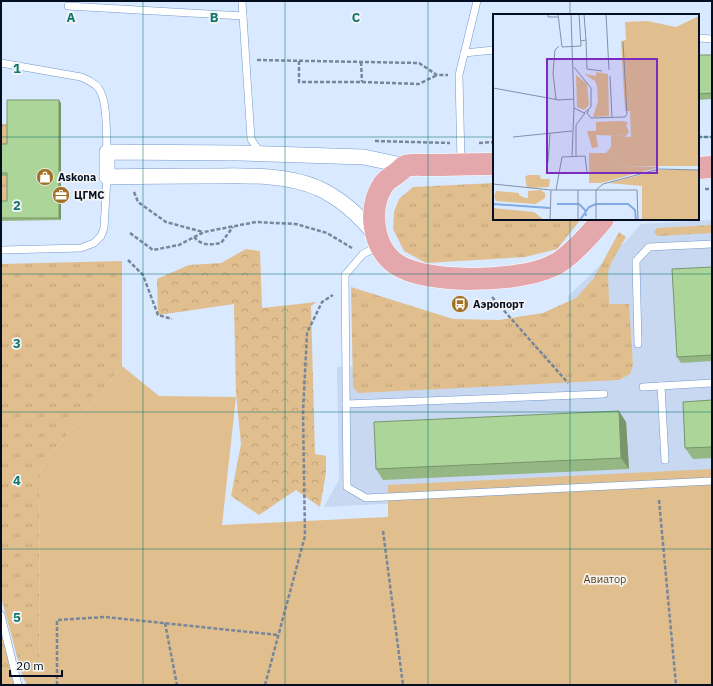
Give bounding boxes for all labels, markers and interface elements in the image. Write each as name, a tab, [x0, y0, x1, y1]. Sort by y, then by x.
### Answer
text: A	[67, 9, 76, 26]
text: B	[210, 9, 219, 26]
text: C	[352, 9, 361, 26]
inset map	[493, 14, 699, 220]
text: 1	[13, 60, 21, 77]
shop icon: Askona	[35, 167, 55, 187]
place label: Askona	[58, 170, 96, 184]
office icon: ЦГМС	[51, 185, 71, 205]
place label: ЦГМС	[74, 188, 104, 202]
text: 2	[13, 197, 21, 214]
bus stop icon: Аэропорт	[450, 294, 470, 314]
place label: Аэропорт	[473, 297, 525, 311]
text: 3	[13, 335, 21, 352]
text: 4	[13, 472, 21, 489]
park label: Авиатор	[584, 572, 626, 586]
text: 5	[13, 609, 21, 626]
scale bar	[10, 652, 62, 678]
text: 20 m	[16, 658, 44, 673]

